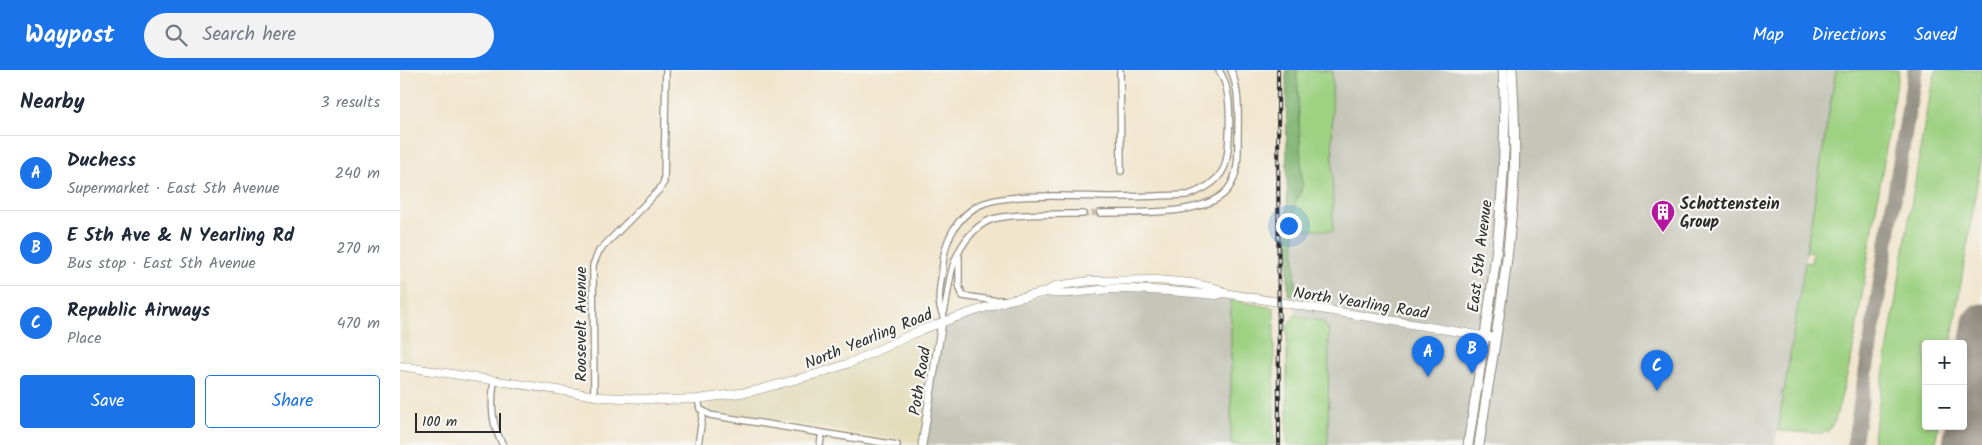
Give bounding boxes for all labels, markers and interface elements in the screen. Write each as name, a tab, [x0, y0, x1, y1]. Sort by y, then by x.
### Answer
search box	[144, 13, 494, 58]
text: Waypost	[25, 16, 114, 55]
text: Search here	[202, 20, 296, 50]
icon: search	[162, 21, 190, 49]
text: Map	[1752, 21, 1784, 50]
text: Directions	[1812, 21, 1886, 50]
text: Saved	[1914, 21, 1957, 50]
text: Nearby	[20, 86, 85, 119]
text: 3 results	[321, 90, 380, 115]
text: Duchess	[67, 146, 136, 176]
text: A	[31, 161, 41, 186]
text: 240 m	[335, 161, 380, 186]
text: Supermarket · East 5th Avenue	[67, 176, 280, 201]
place label: Schottenstein Group	[1680, 192, 1780, 235]
street label: East 5th Avenue	[1461, 198, 1500, 314]
building icon: Schottenstein Group	[1650, 199, 1676, 233]
your location	[1276, 213, 1302, 239]
text: E 5th Ave & N Yearling Rd	[67, 221, 294, 251]
text: B	[31, 236, 41, 261]
text: 270 m	[336, 236, 380, 261]
text: Bus stop · East 5th Avenue	[67, 251, 256, 276]
street label: Roosevelt Avenue	[569, 266, 594, 382]
street label: North Yearling Road	[1292, 280, 1431, 327]
text: Republic Airways	[67, 296, 210, 326]
street label: North Yearling Road	[801, 302, 937, 376]
text: C	[31, 311, 41, 336]
text: 470 m	[337, 311, 380, 336]
text: Place	[67, 326, 101, 351]
pin: B	[1456, 333, 1488, 374]
pin: A	[1412, 336, 1444, 377]
map controls	[1922, 340, 1967, 430]
button: +	[1922, 340, 1967, 385]
street label: Poth Road	[903, 344, 938, 417]
pin: C	[1641, 350, 1673, 391]
button: Save	[20, 375, 195, 428]
button: Share	[205, 375, 380, 428]
button: −	[1922, 385, 1967, 430]
scale bar	[415, 410, 501, 433]
text: 100 m	[422, 411, 457, 433]

